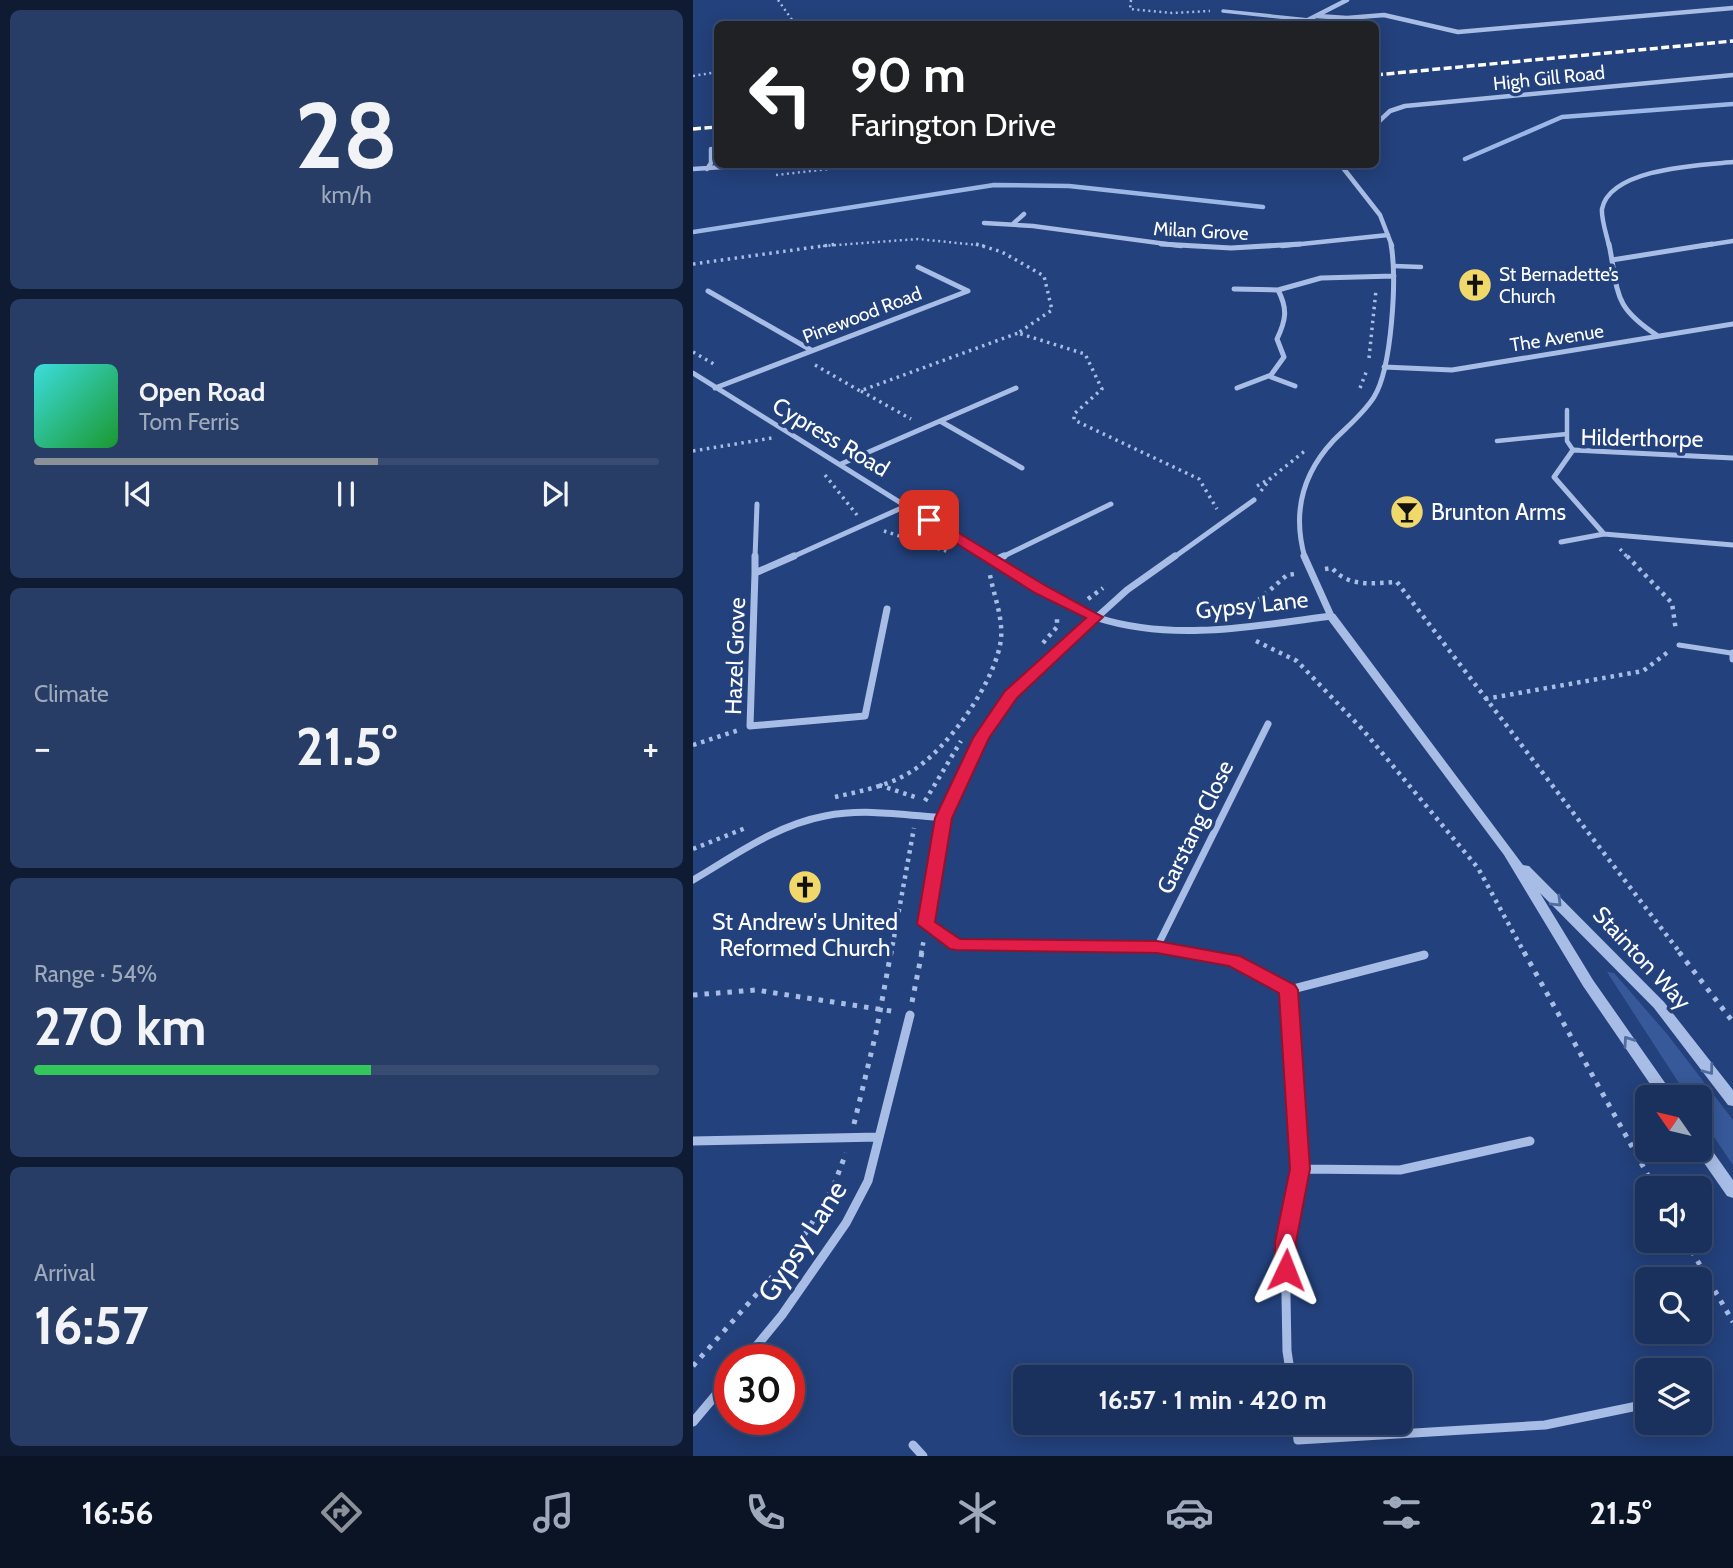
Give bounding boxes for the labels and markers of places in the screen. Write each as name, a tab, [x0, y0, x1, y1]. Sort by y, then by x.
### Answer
place label: St Bernadette’s Church	[1499, 263, 1619, 308]
church icon: St Bernadette’s Church	[1456, 266, 1494, 304]
pin	[899, 490, 959, 550]
bar icon: Brunton Arms	[1388, 493, 1426, 531]
place label: Brunton Arms	[1431, 498, 1566, 526]
church icon: St Andrew's United Reformed Church	[786, 868, 824, 906]
place label: St Andrew's United Reformed Church	[712, 908, 898, 962]

